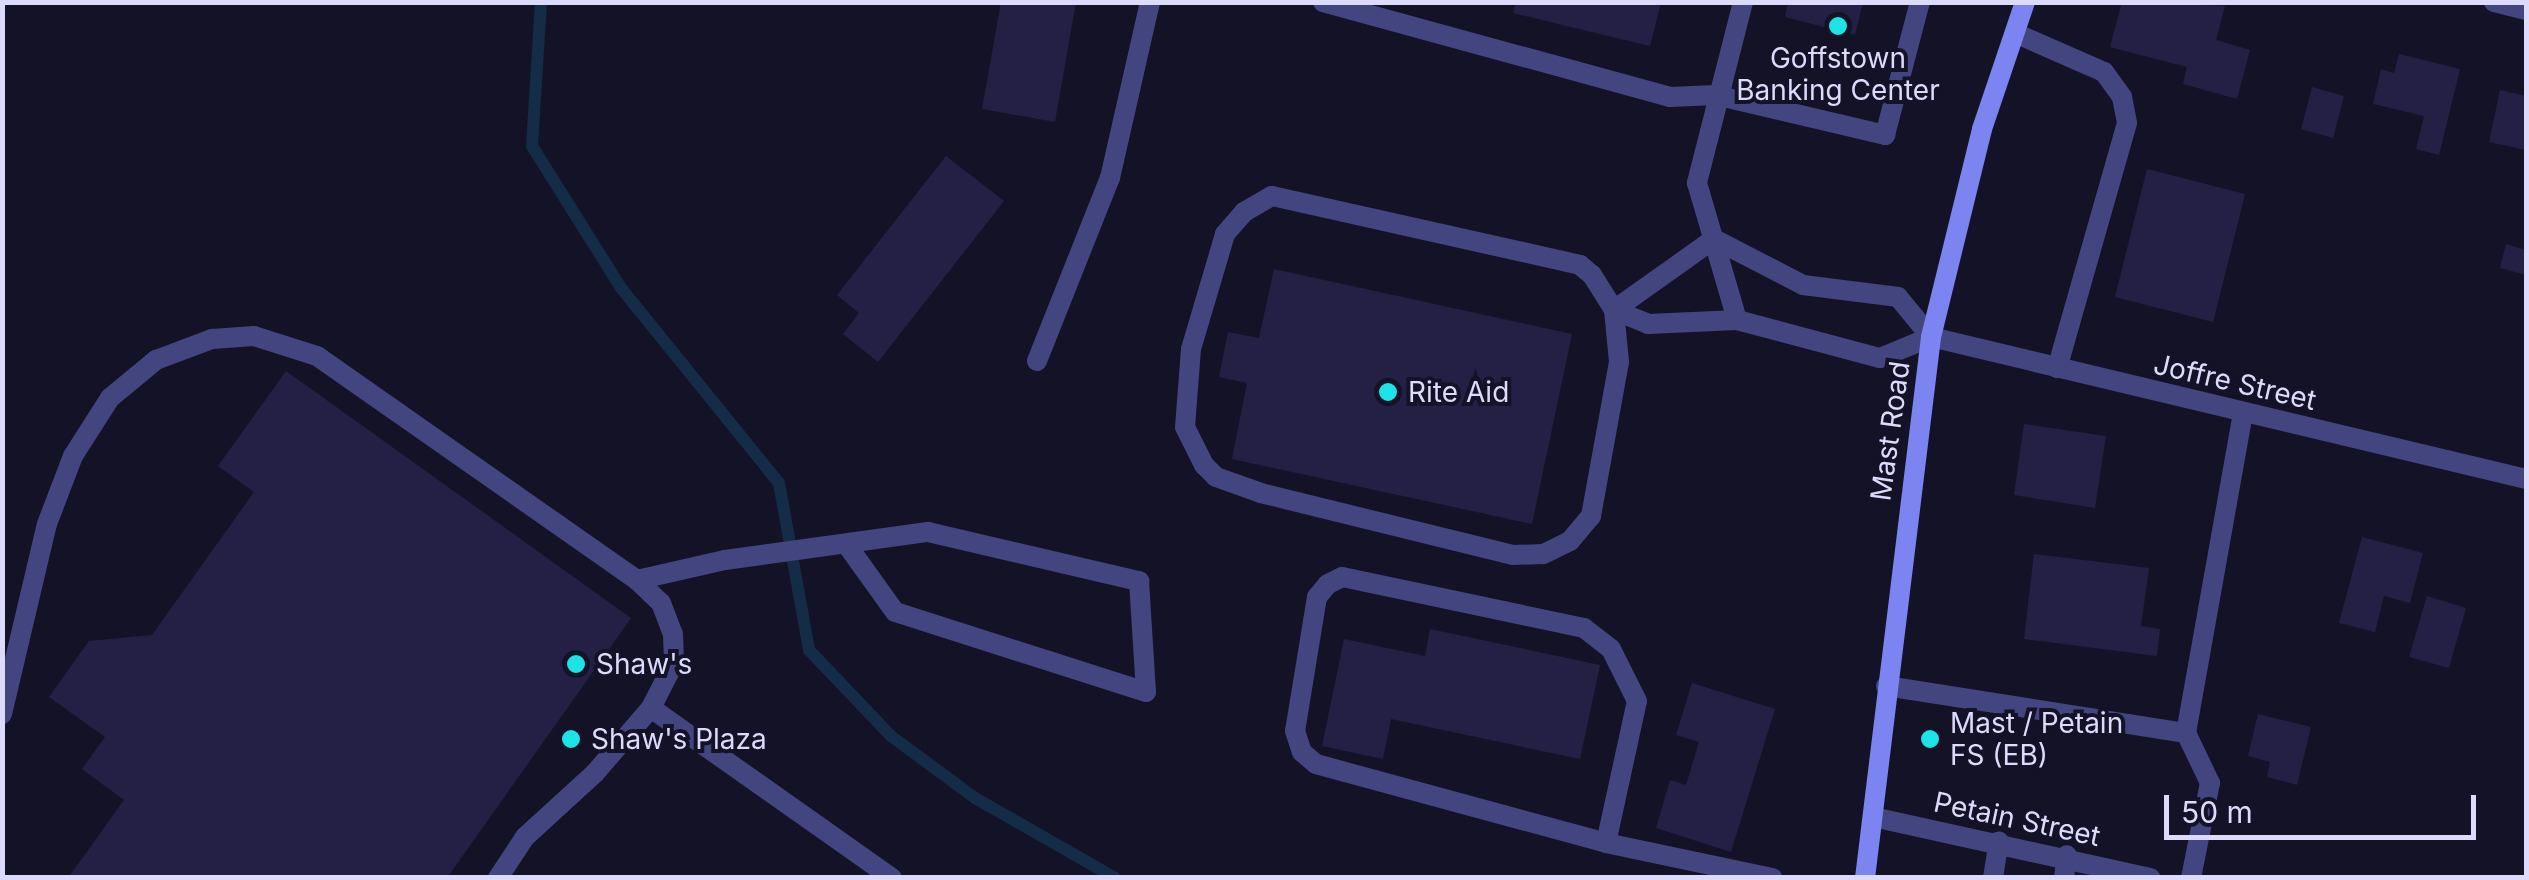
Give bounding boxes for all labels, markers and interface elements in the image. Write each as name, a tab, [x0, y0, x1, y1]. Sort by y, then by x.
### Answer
marker: Goffstown Banking Center	[1827, 15, 1849, 37]
place label: Goffstown Banking Center	[1736, 41, 1940, 107]
street label: Joffre Street	[2150, 347, 2320, 417]
street label: Mast Road	[1864, 359, 1916, 503]
place label: Rite Aid	[1408, 375, 1509, 409]
marker: Rite Aid	[1377, 381, 1399, 403]
place label: Shaw's	[596, 647, 692, 681]
marker: Shaw's	[565, 653, 587, 675]
place label: Mast / Petain FS (EB)	[1950, 706, 2123, 772]
place label: Shaw's Plaza	[591, 722, 767, 756]
marker: Shaw's Plaza	[560, 728, 582, 750]
marker: Mast / Petain FS (EB)	[1919, 728, 1941, 750]
scale bar	[2169, 775, 2482, 837]
street label: Petain Street	[1931, 785, 2103, 853]
text: 50 m	[2181, 794, 2253, 830]

